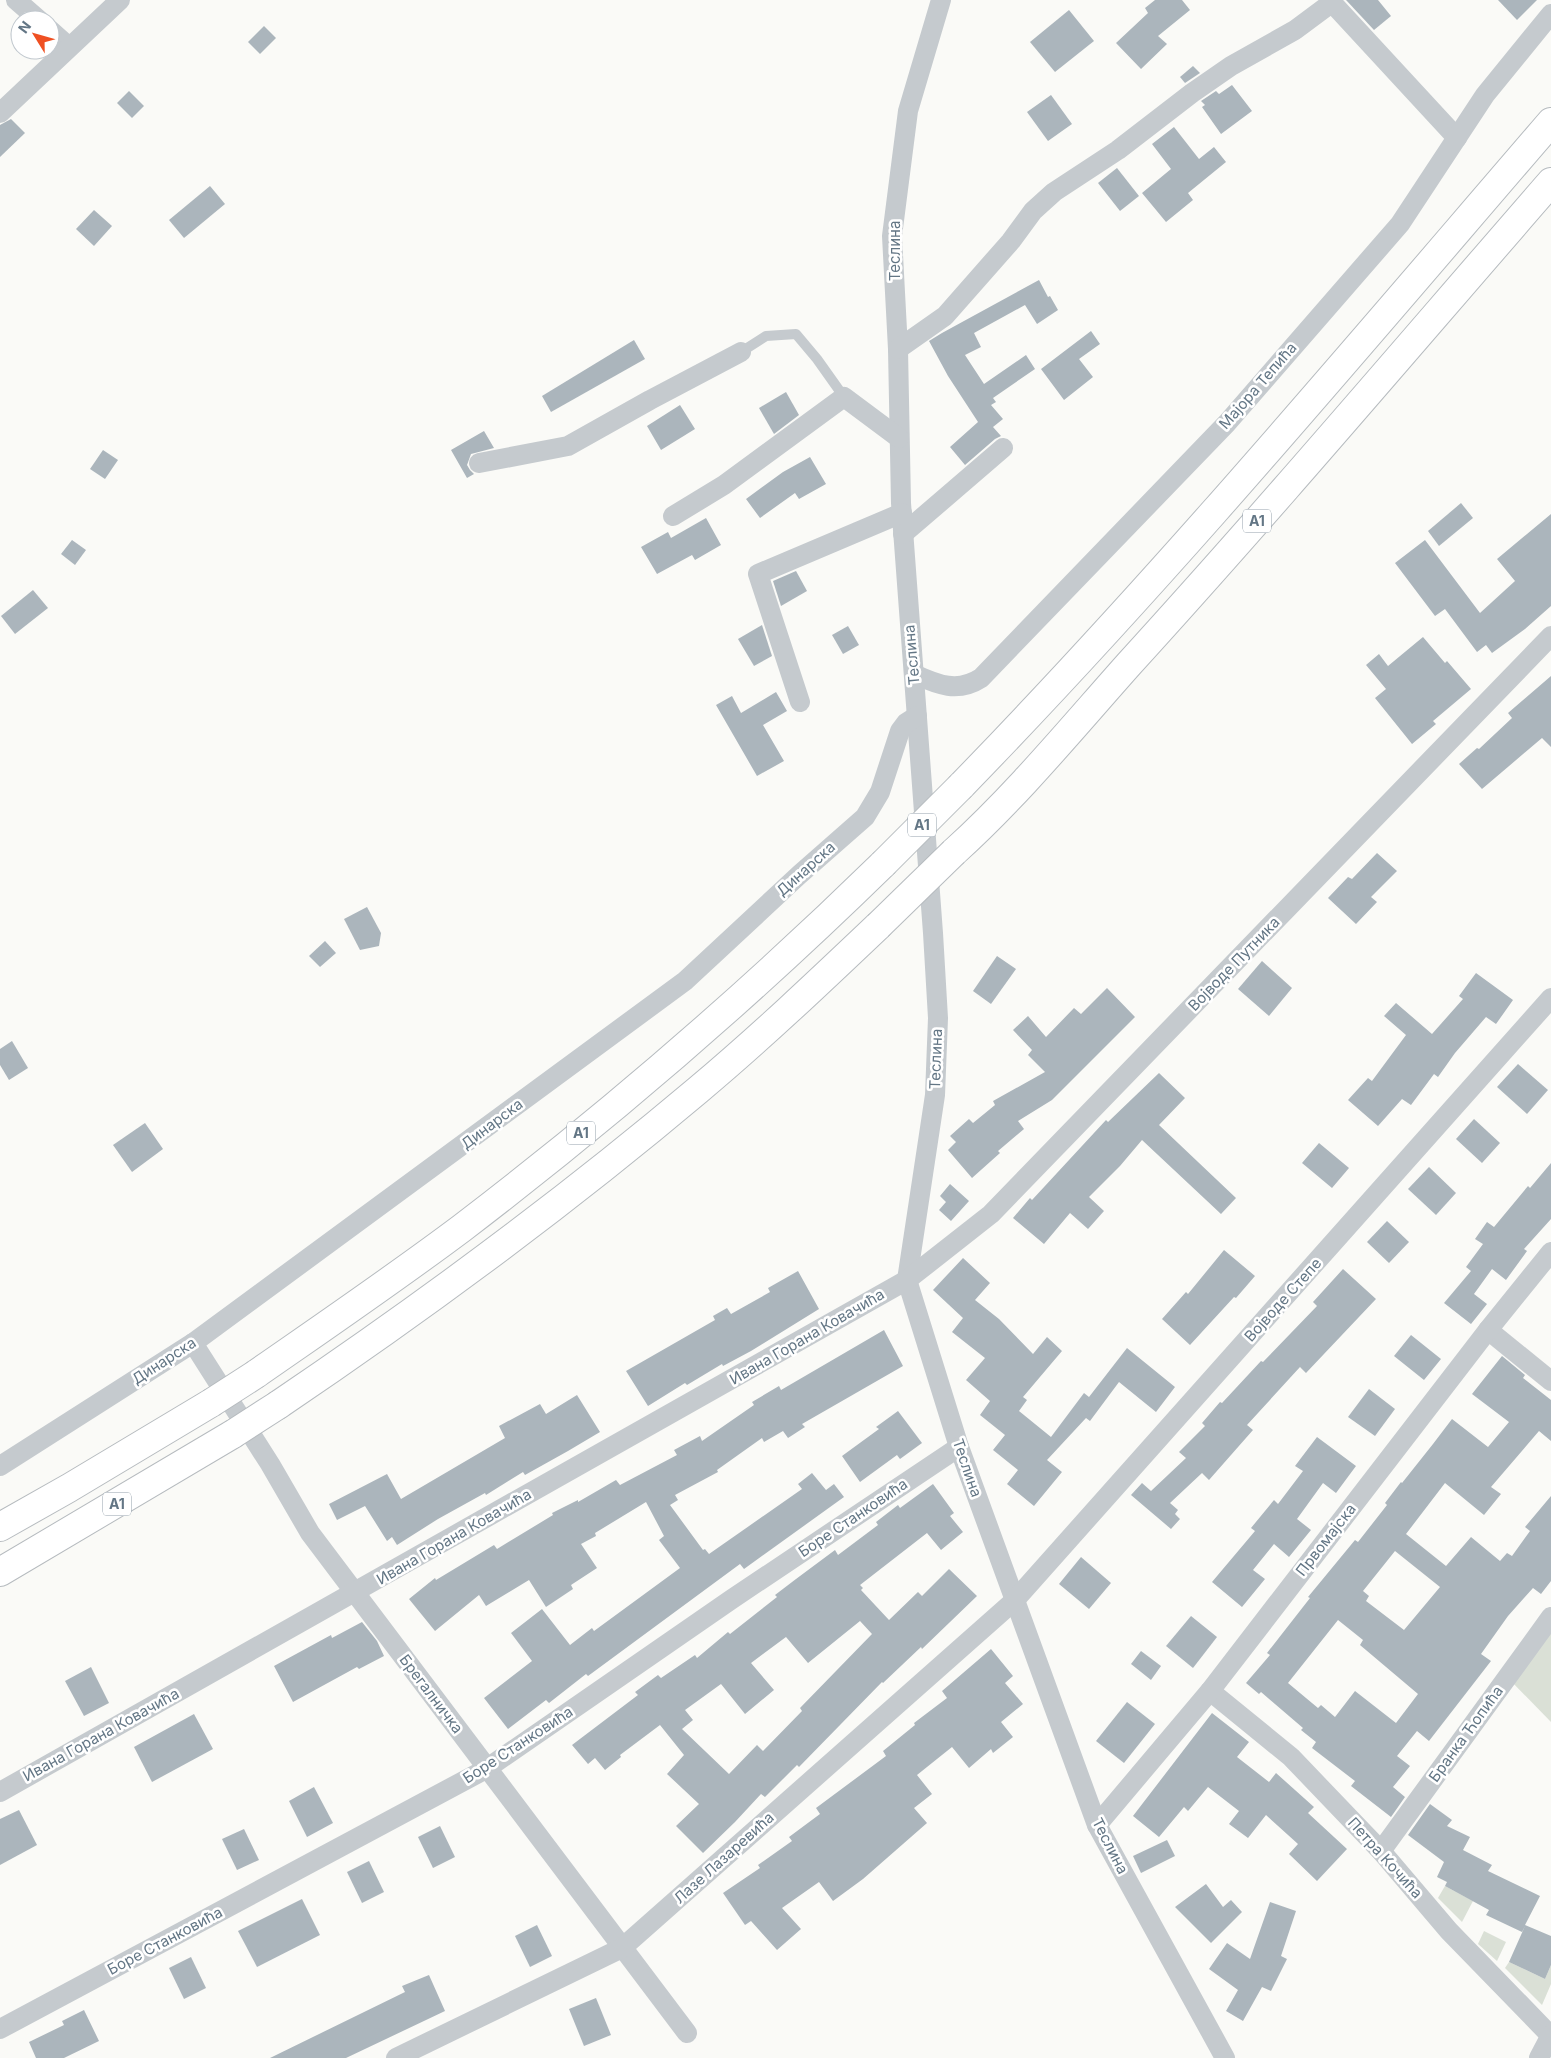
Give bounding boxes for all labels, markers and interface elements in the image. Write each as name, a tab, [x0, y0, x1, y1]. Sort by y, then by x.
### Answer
north arrow	[10, 10, 60, 60]
text: N	[14, 17, 34, 36]
street label: Теслина	[885, 221, 904, 281]
street label: Мајора Тепића	[1215, 338, 1300, 433]
road number: A1	[1243, 510, 1271, 532]
street label: Теслина	[899, 624, 924, 686]
road number: A1	[908, 814, 936, 836]
street label: Динарска	[772, 837, 839, 900]
street label: Војводе Путника	[1184, 913, 1283, 1015]
street label: Теслина	[925, 1028, 946, 1090]
street label: Динарска	[457, 1094, 526, 1153]
road number: A1	[567, 1122, 595, 1144]
street label: Војводе Степе	[1240, 1254, 1325, 1346]
street label: Ивана Горана Ковачића	[726, 1284, 888, 1389]
street label: Динарска	[128, 1333, 199, 1388]
street label: Теслина	[949, 1436, 986, 1500]
street label: Боре Станковића	[795, 1474, 911, 1561]
street label: Ивана Горана Ковачића	[373, 1484, 535, 1589]
road number: A1	[103, 1492, 131, 1516]
street label: Првомајска	[1291, 1500, 1360, 1580]
street label: Брегалничка	[395, 1650, 467, 1737]
street label: Бранка Ћопића	[1424, 1682, 1507, 1786]
street label: Ивана Горана Ковачића	[19, 1684, 182, 1785]
street label: Боре Станковића	[459, 1702, 576, 1787]
street label: Лазе Лазаревића	[670, 1808, 778, 1908]
street label: Петра Кочића	[1344, 1813, 1427, 1902]
street label: Теслина	[1088, 1814, 1133, 1877]
street label: Боре Станковића	[104, 1902, 226, 1979]

